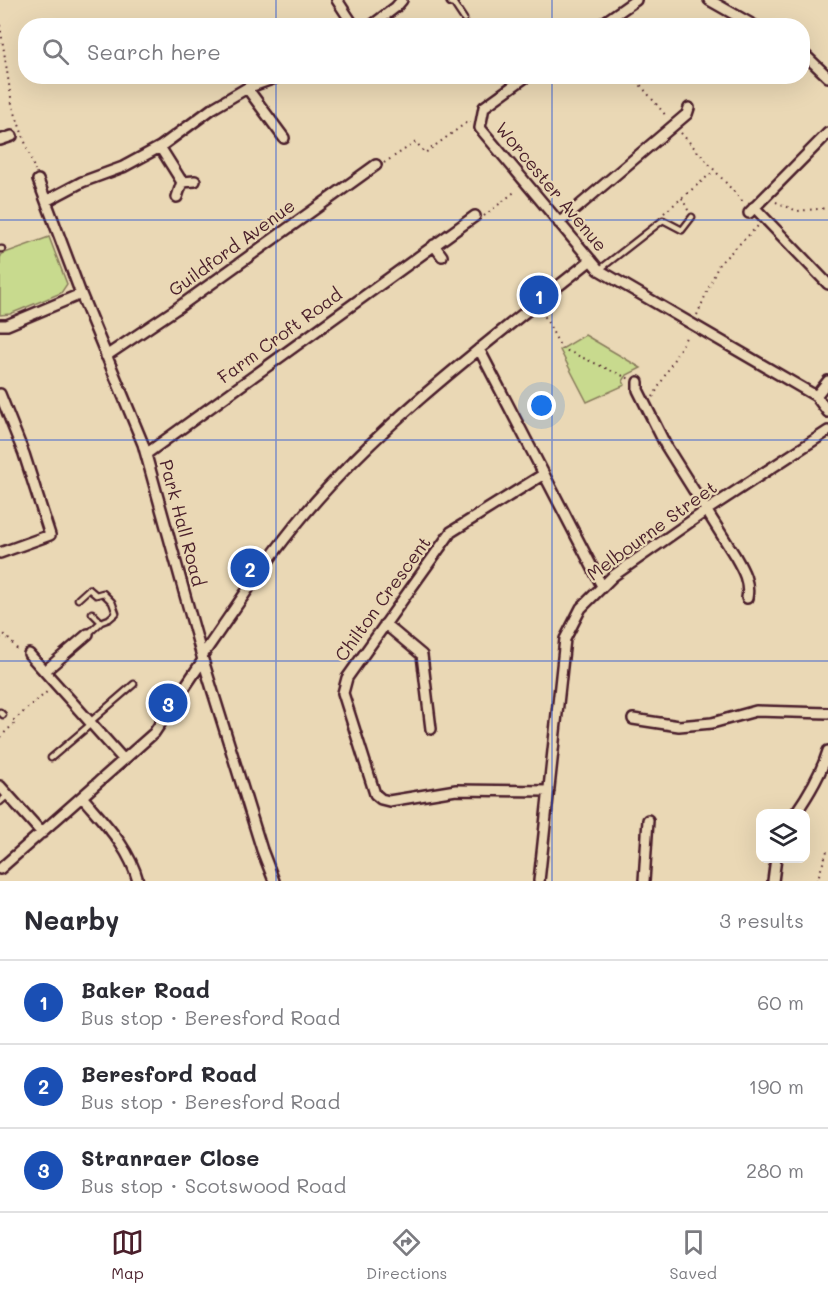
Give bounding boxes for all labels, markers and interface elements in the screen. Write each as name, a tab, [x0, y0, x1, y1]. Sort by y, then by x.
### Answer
search box	[18, 18, 810, 84]
icon: search	[39, 35, 72, 68]
text: Search here	[87, 37, 221, 66]
street label: Worcester Avenue	[490, 117, 613, 256]
street label: Guildford Avenue	[163, 193, 299, 301]
pin: 1	[520, 272, 558, 318]
street label: Farm Croft Road	[212, 282, 347, 389]
your location	[527, 391, 556, 420]
street label: Park Hall Road	[155, 457, 211, 589]
street label: Melbourne Street	[582, 475, 721, 586]
street label: Chilton Crescent	[329, 531, 436, 666]
pin: 2	[230, 546, 270, 590]
pin: 3	[148, 680, 188, 726]
map controls	[756, 809, 810, 863]
button: layers	[756, 809, 810, 863]
text: Nearby	[24, 903, 119, 937]
text: 3 results	[719, 907, 804, 933]
text: Baker Road	[81, 975, 210, 1004]
text: 1	[39, 989, 48, 1015]
text: 60 m	[757, 989, 804, 1015]
text: Bus stop · Beresford Road	[81, 1004, 340, 1030]
text: Beresford Road	[81, 1059, 257, 1088]
text: 2	[38, 1073, 49, 1099]
text: 190 m	[749, 1073, 804, 1099]
text: Bus stop · Beresford Road	[81, 1088, 340, 1114]
text: Stranraer Close	[81, 1143, 259, 1172]
text: 3	[38, 1157, 50, 1183]
text: 280 m	[746, 1157, 804, 1183]
text: Bus stop · Scotswood Road	[81, 1172, 346, 1198]
tab: Map	[111, 1226, 144, 1283]
tab: Directions	[366, 1226, 447, 1283]
tab: Saved	[669, 1226, 717, 1283]

